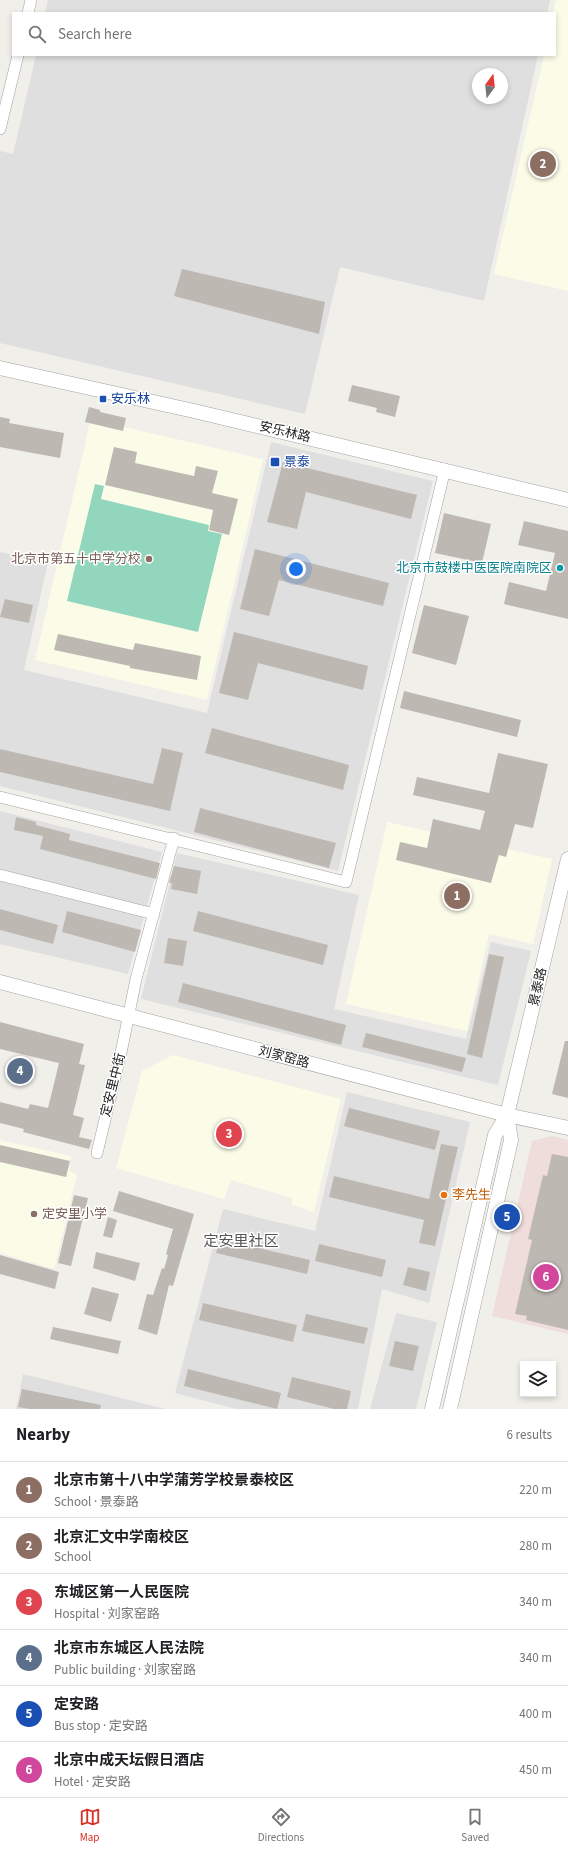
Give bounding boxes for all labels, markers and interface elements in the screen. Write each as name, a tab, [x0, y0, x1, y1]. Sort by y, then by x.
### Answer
search box	[12, 12, 556, 56]
icon: search	[26, 23, 48, 45]
text: Search here	[58, 24, 132, 45]
north arrow	[472, 68, 508, 104]
pin: 2	[530, 149, 556, 179]
place label: 安乐林	[111, 390, 150, 408]
marker: 安乐林	[98, 394, 108, 404]
street label: 安乐林路	[258, 417, 312, 447]
place label: 景泰	[284, 453, 310, 471]
marker: 景泰	[269, 456, 281, 468]
place label: 北京市第五十中学分校	[11, 550, 141, 568]
marker: 北京市第五十中学分校	[144, 554, 154, 564]
your location	[286, 559, 306, 579]
place label: 北京市鼓楼中医医院南院区	[396, 559, 552, 577]
marker: 北京市鼓楼中医医院南院区	[555, 563, 565, 573]
pin: 1	[444, 881, 470, 911]
street label: 景泰路	[525, 966, 551, 1008]
street label: 刘家窑路	[257, 1042, 311, 1072]
street label: 定安里中街	[96, 1051, 130, 1119]
pin: 4	[7, 1056, 33, 1086]
pin: 3	[216, 1119, 242, 1149]
place label: 李先生	[452, 1186, 491, 1204]
marker: 李先生	[439, 1190, 449, 1200]
pin: 5	[494, 1202, 520, 1232]
place label: 定安里小学	[42, 1205, 107, 1223]
marker: 定安里小学	[29, 1209, 39, 1219]
district label: 定安里社区	[203, 1231, 279, 1252]
pin: 6	[533, 1262, 559, 1292]
map controls	[520, 1361, 556, 1397]
button: layers	[520, 1361, 556, 1397]
text: Nearby	[16, 1423, 70, 1447]
text: 6 results	[507, 1426, 552, 1444]
text: 北京市第十八中学蒲芳学校景泰校区	[54, 1470, 294, 1491]
text: 1	[26, 1481, 32, 1499]
text: 220 m	[519, 1481, 552, 1499]
text: School · 景泰路	[54, 1493, 139, 1511]
text: 北京汇文中学南校区	[54, 1527, 189, 1548]
text: 2	[26, 1537, 32, 1555]
text: 280 m	[519, 1537, 552, 1555]
text: School	[54, 1548, 91, 1566]
text: 东城区第一人民医院	[54, 1582, 189, 1603]
text: 3	[26, 1593, 32, 1611]
text: 340 m	[519, 1593, 552, 1611]
text: Hospital · 刘家窑路	[54, 1605, 160, 1623]
text: 北京市东城区人民法院	[54, 1638, 204, 1659]
text: 4	[26, 1649, 32, 1667]
text: 340 m	[519, 1649, 552, 1667]
text: Public building · 刘家窑路	[54, 1661, 196, 1679]
text: 定安路	[54, 1694, 99, 1715]
text: 5	[26, 1705, 32, 1723]
text: 400 m	[519, 1705, 552, 1723]
text: Bus stop · 定安路	[54, 1717, 148, 1735]
text: 北京中成天坛假日酒店	[54, 1750, 204, 1771]
text: 6	[26, 1761, 32, 1779]
text: 450 m	[519, 1761, 552, 1779]
text: Hotel · 定安路	[54, 1773, 131, 1791]
tab: Map	[79, 1806, 101, 1845]
tab: Directions	[258, 1806, 304, 1845]
tab: Saved	[461, 1806, 489, 1845]

